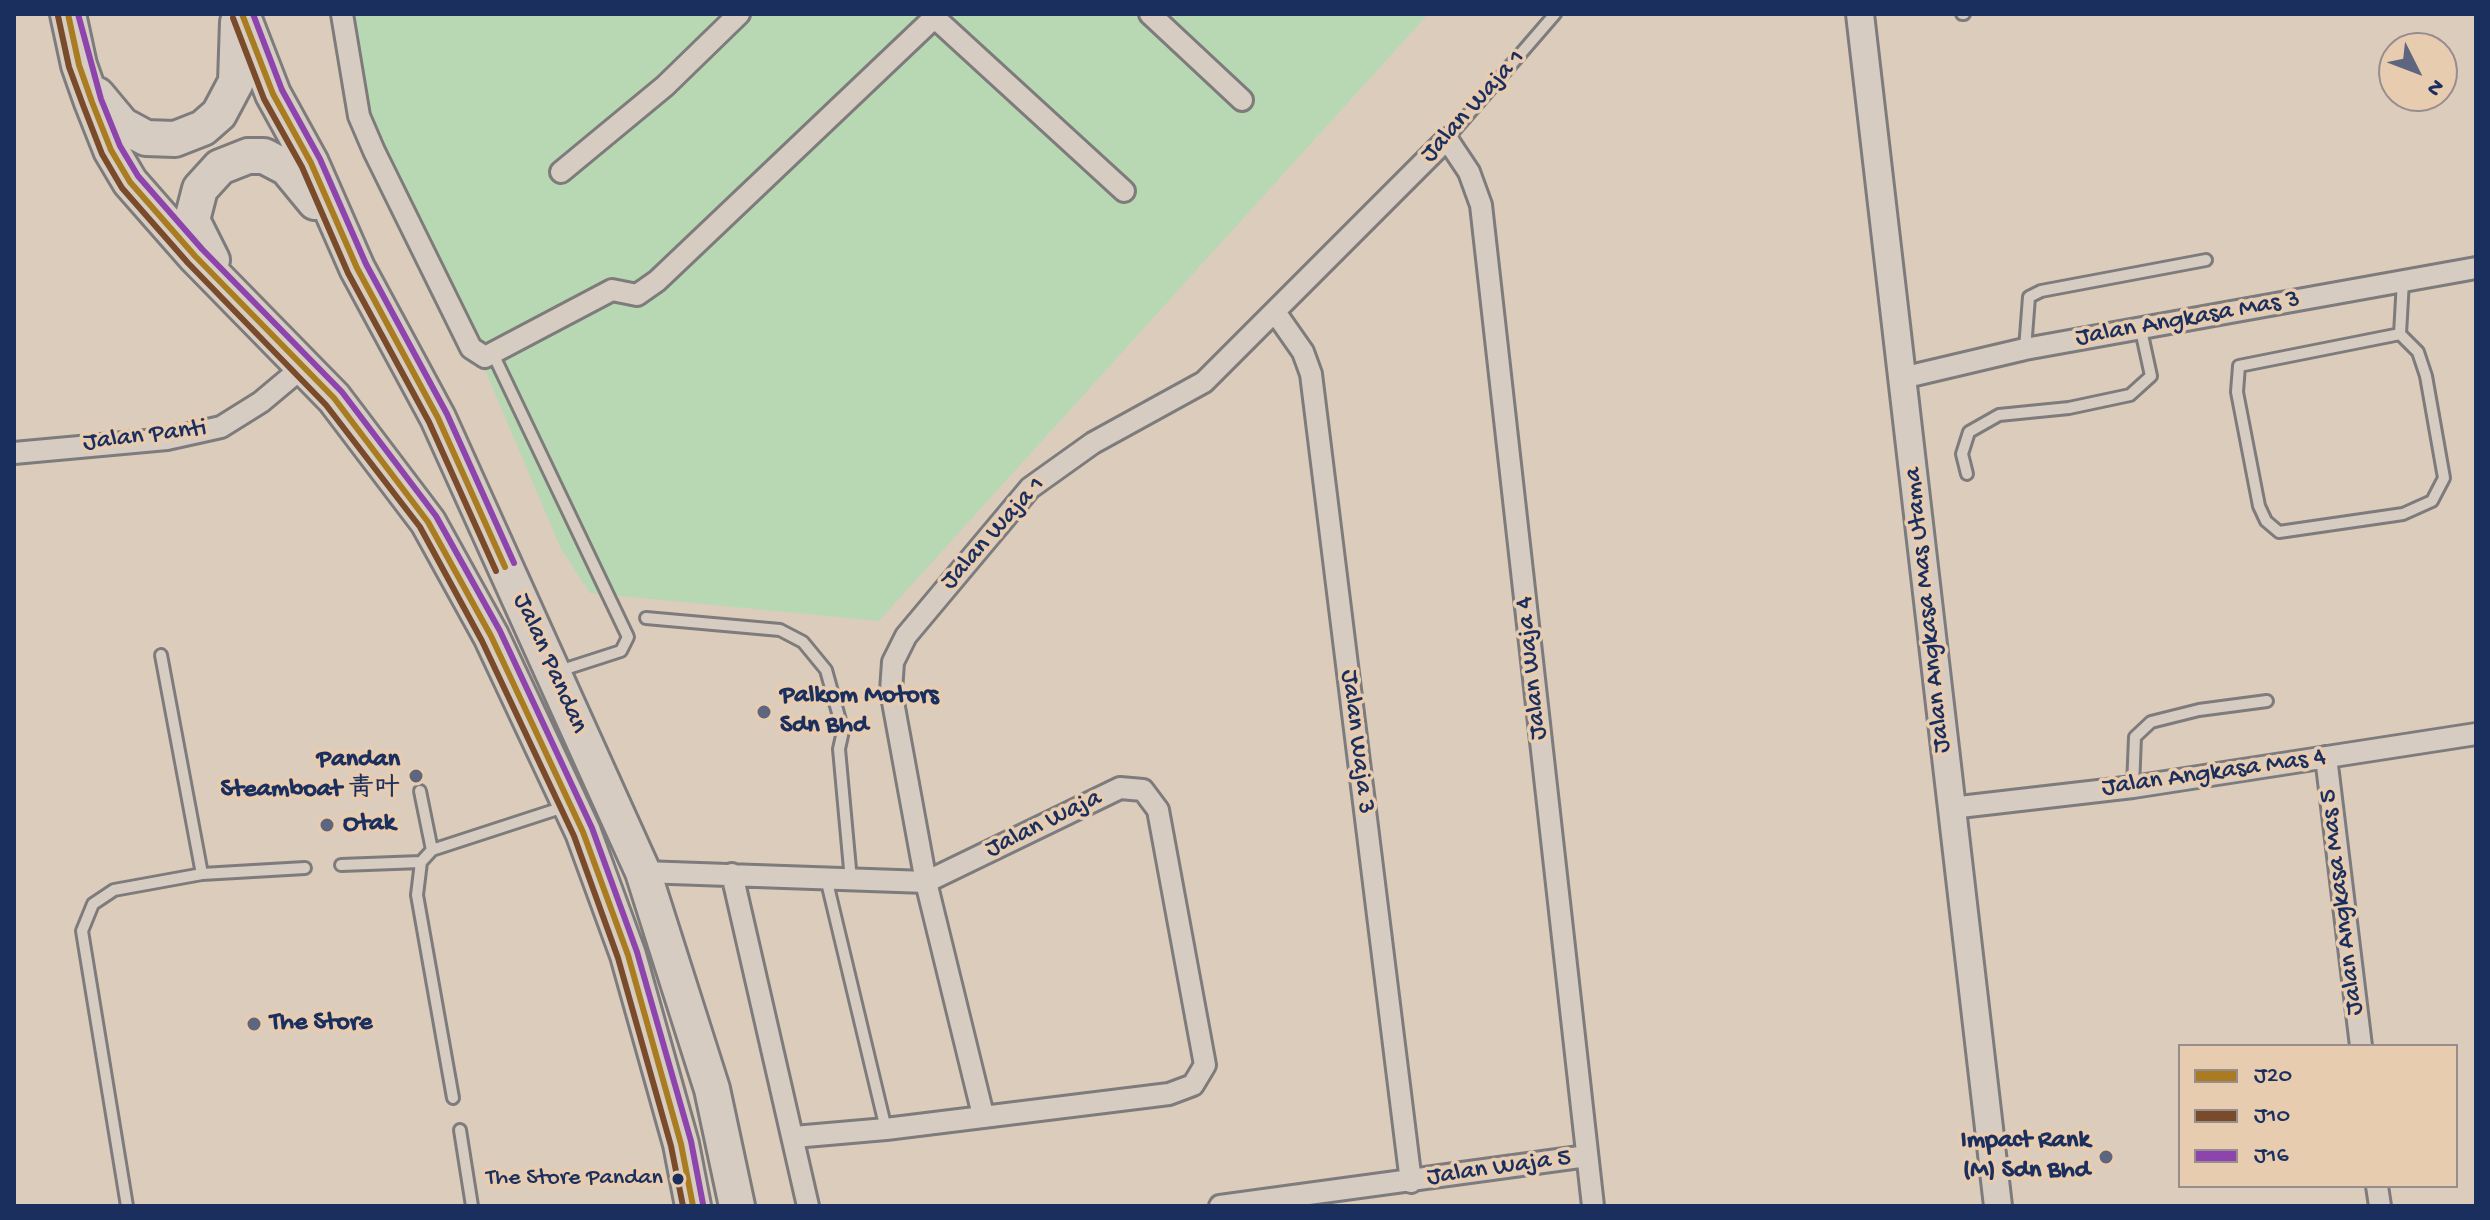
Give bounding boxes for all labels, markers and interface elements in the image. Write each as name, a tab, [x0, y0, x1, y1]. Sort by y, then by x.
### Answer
north arrow	[2378, 32, 2458, 112]
street label: Jalan Waja 1	[1415, 44, 1533, 170]
text: N	[2420, 73, 2449, 101]
street label: Jalan Angkasa Mas 3	[2073, 285, 2303, 355]
street label: Jalan Panti	[81, 414, 209, 460]
street label: Jalan Angkasa Mas Utama	[1899, 466, 1959, 754]
street label: Jalan Waja 1	[935, 471, 1053, 597]
street label: Jalan Pandan	[504, 589, 594, 739]
street label: Jalan Waja 4	[1510, 595, 1556, 741]
street label: Jalan Waja 3	[1332, 668, 1380, 816]
place label: Palkom Motors Sdn Bhd	[780, 681, 939, 742]
marker: Palkom Motors Sdn Bhd	[755, 703, 773, 721]
street label: Jalan Angkasa Mas 4	[2100, 743, 2328, 805]
place label: Pandan Steamboat 青叶	[221, 745, 400, 806]
marker: Pandan Steamboat 青叶	[407, 767, 425, 785]
street label: Jalan Waja	[981, 783, 1107, 867]
street label: Jalan Angkasa Mas 5	[2314, 787, 2372, 1017]
place label: Otak	[343, 809, 395, 841]
marker: Otak	[318, 816, 336, 834]
place label: The Store	[270, 1008, 372, 1040]
marker: The Store	[245, 1015, 263, 1033]
legend	[2178, 1044, 2458, 1188]
text: J20	[2254, 1062, 2292, 1091]
text: J10	[2254, 1102, 2290, 1131]
place label: Impact Rank (M) Sdn Bhd	[1960, 1126, 2090, 1188]
text: J16	[2254, 1142, 2289, 1171]
street label: Jalan Waja 5	[1425, 1143, 1573, 1195]
marker: Impact Rank (M) Sdn Bhd	[2097, 1148, 2115, 1166]
place label: The Store Pandan	[486, 1165, 663, 1193]
marker: The Store Pandan	[670, 1171, 686, 1187]

